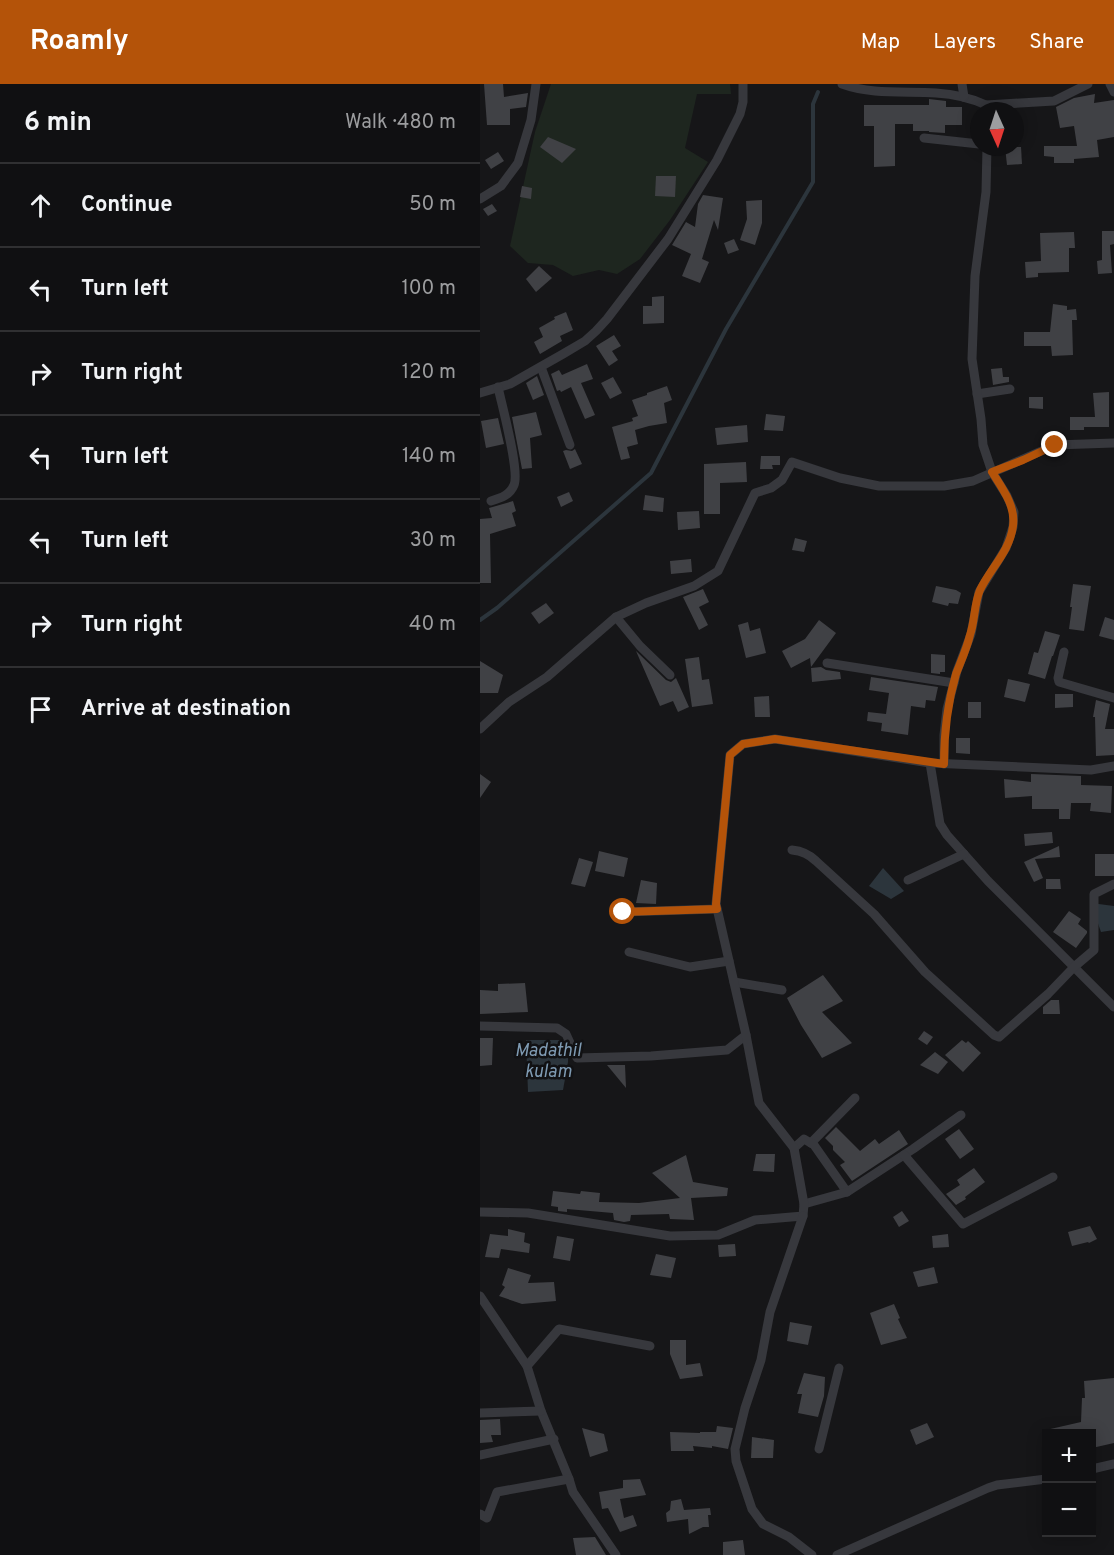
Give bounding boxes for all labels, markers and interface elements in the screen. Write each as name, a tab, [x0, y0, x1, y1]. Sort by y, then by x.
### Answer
text: Roamly	[30, 24, 129, 60]
text: Map	[861, 29, 900, 56]
text: Layers	[933, 29, 996, 56]
text: Share	[1029, 29, 1084, 56]
north arrow	[970, 102, 1024, 156]
text: 6 min	[24, 107, 92, 140]
text: Walk · 480 m	[345, 110, 456, 136]
icon: ahead	[24, 189, 57, 222]
text: Continue	[81, 192, 172, 219]
text: 50 m	[409, 192, 456, 218]
icon: left	[24, 273, 57, 306]
text: Turn left	[81, 276, 169, 303]
text: 100 m	[401, 276, 456, 302]
icon: right	[24, 357, 57, 390]
text: Turn right	[81, 360, 183, 387]
text: 120 m	[402, 360, 456, 386]
route end	[1041, 431, 1067, 457]
icon: left	[24, 441, 57, 474]
text: Turn left	[81, 444, 169, 471]
text: 140 m	[402, 444, 456, 470]
icon: left	[24, 525, 57, 558]
text: Turn left	[81, 528, 169, 555]
text: 30 m	[410, 528, 456, 554]
icon: right	[24, 609, 57, 642]
text: Turn right	[81, 612, 183, 639]
text: 40 m	[409, 612, 456, 638]
icon: arrive	[24, 693, 57, 726]
text: Arrive at destination	[81, 696, 291, 723]
route start	[609, 898, 635, 924]
water label: Madathil kulam	[515, 1040, 583, 1084]
map controls	[1042, 1429, 1096, 1537]
button: +	[1042, 1429, 1096, 1483]
button: −	[1042, 1483, 1096, 1537]

